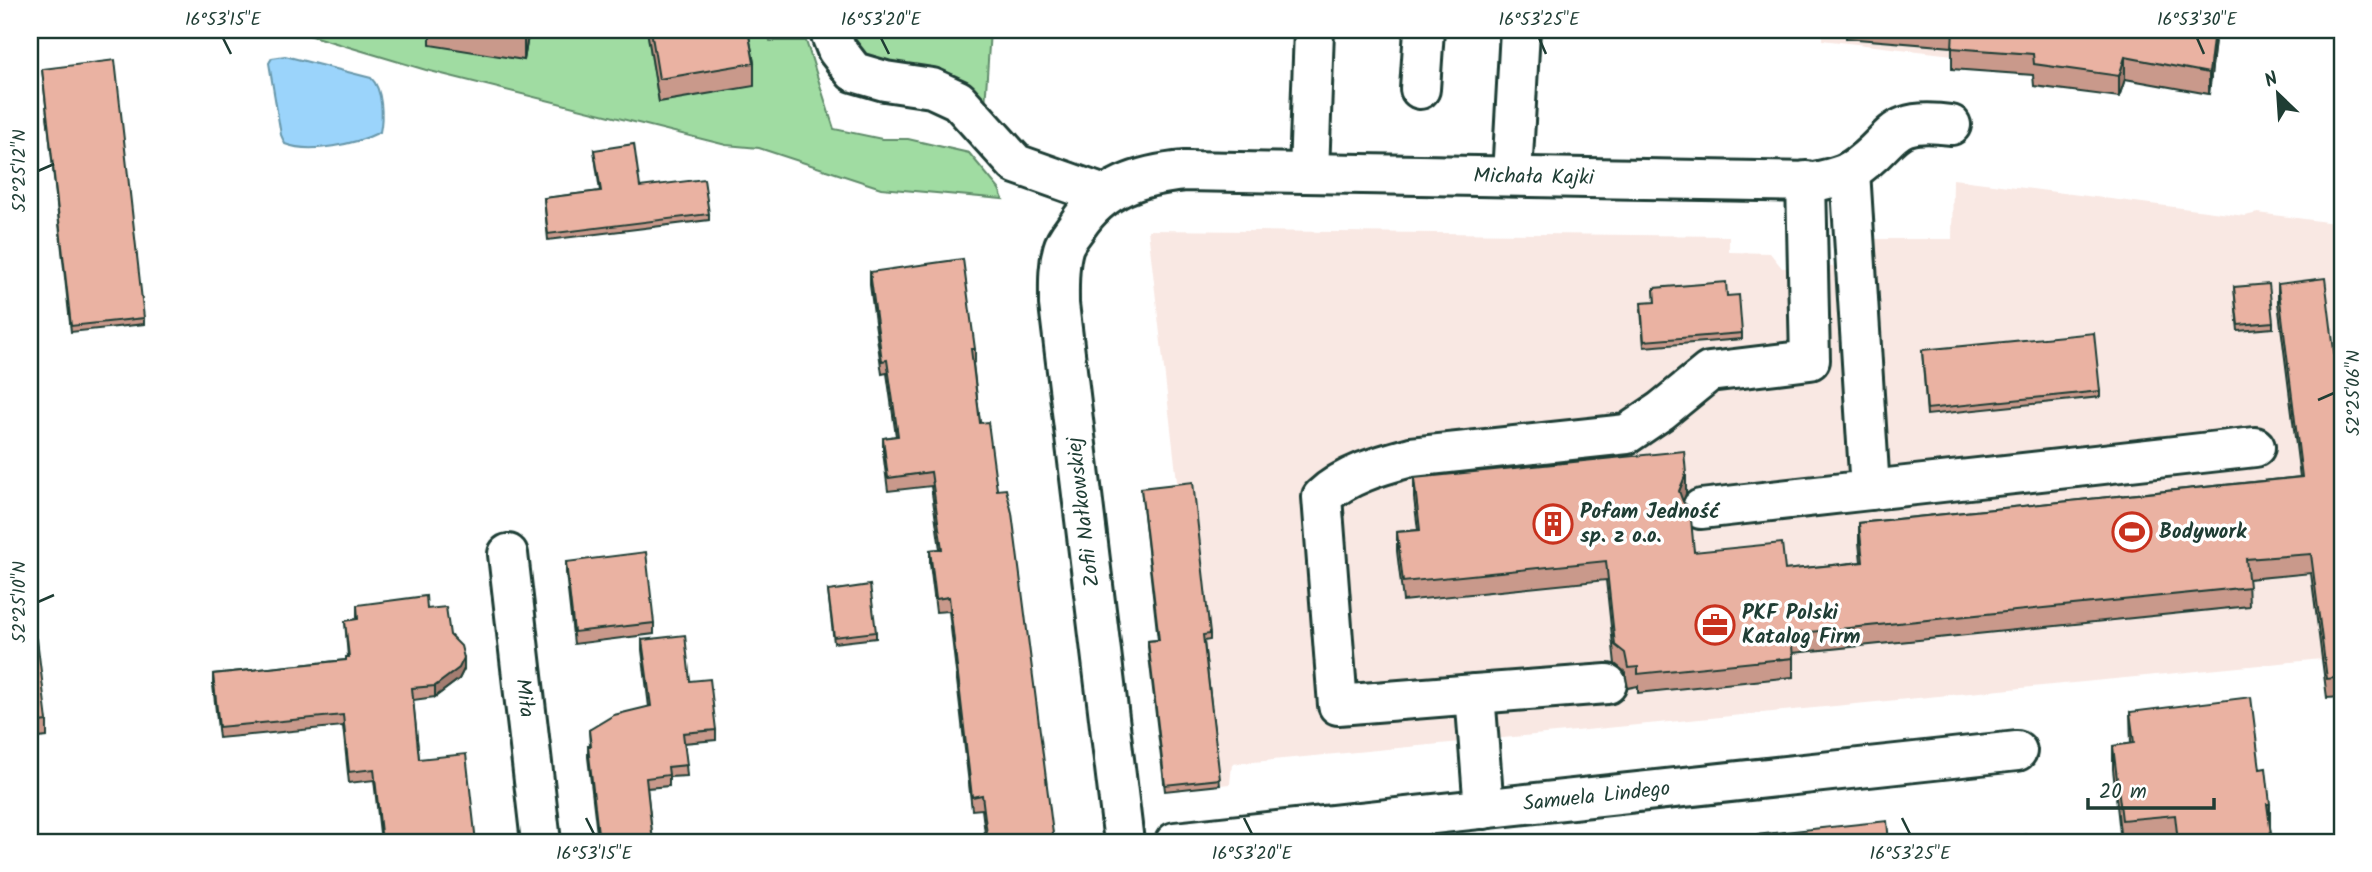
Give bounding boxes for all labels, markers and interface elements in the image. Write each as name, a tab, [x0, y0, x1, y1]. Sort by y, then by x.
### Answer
text: 16°53'15"E	[185, 6, 262, 35]
text: 16°53'20"E	[841, 6, 922, 35]
text: 16°53'25"E	[1499, 6, 1580, 35]
text: 16°53'30"E	[2157, 6, 2238, 35]
north arrow	[2242, 60, 2312, 130]
text: N	[2260, 64, 2283, 97]
text: 52°25'12"N	[6, 129, 35, 213]
street label: Michała Kajki	[1473, 160, 1595, 195]
text: 52°25'06"N	[2340, 350, 2369, 436]
street label: Zofii Nałkowskiej	[1058, 435, 1110, 589]
place label: Pofam Jedność sp. z o.o.	[1580, 496, 1721, 553]
building icon: Pofam Jedność sp. z o.o.	[1532, 503, 1574, 545]
sports icon: Bodywork	[2111, 511, 2153, 553]
place label: Bodywork	[2159, 516, 2247, 549]
text: 52°25'10"N	[6, 561, 35, 643]
place label: PKF Polski Katalog Firm	[1742, 597, 1861, 654]
office icon: PKF Polski Katalog Firm	[1694, 604, 1736, 646]
street label: Miła	[506, 677, 543, 719]
scale bar	[2088, 767, 2214, 811]
street label: Samuela Lindego	[1521, 772, 1672, 821]
text: 20 m	[2099, 776, 2147, 809]
text: 16°53'15"E	[556, 840, 633, 869]
text: 16°53'20"E	[1212, 840, 1293, 869]
text: 16°53'25"E	[1870, 840, 1951, 869]

